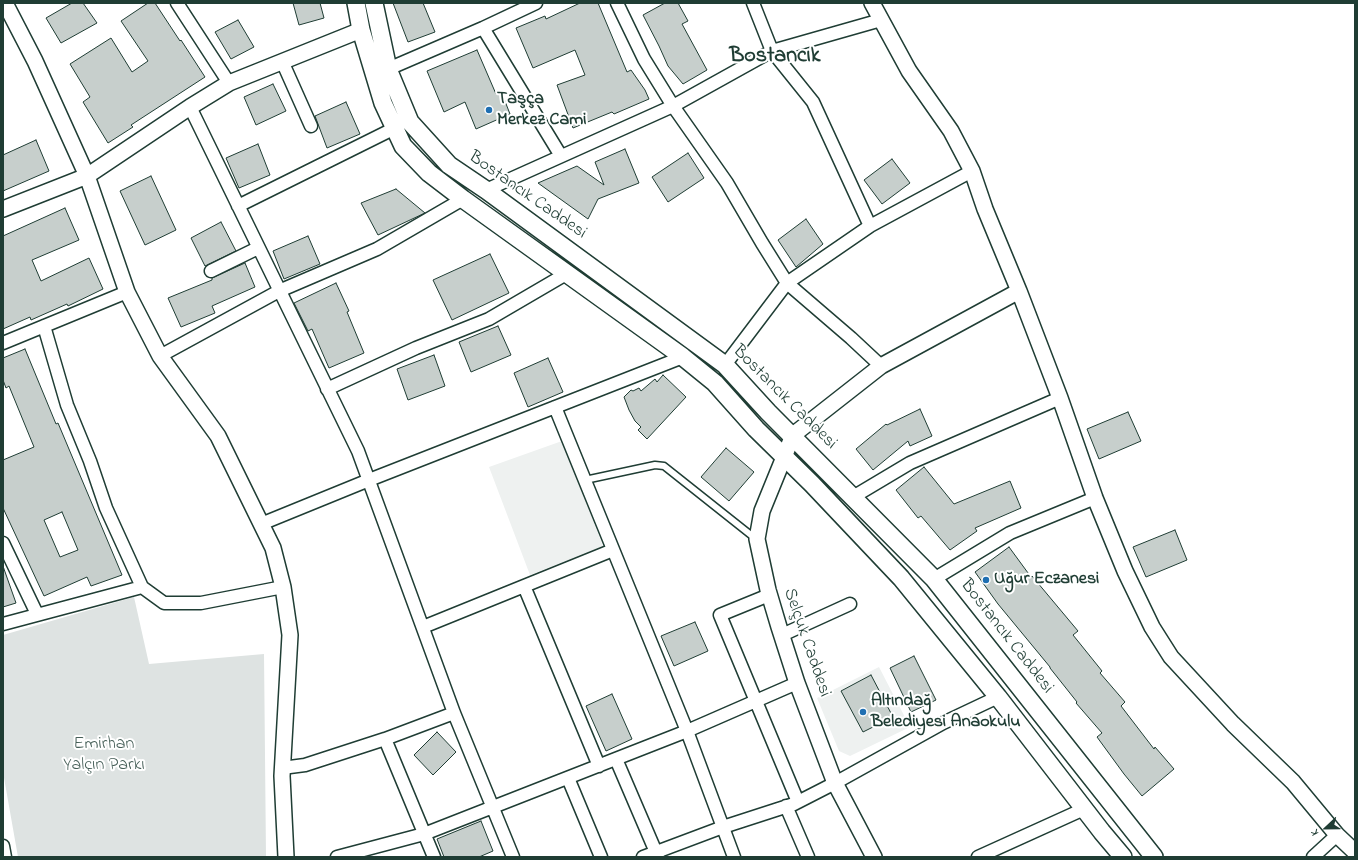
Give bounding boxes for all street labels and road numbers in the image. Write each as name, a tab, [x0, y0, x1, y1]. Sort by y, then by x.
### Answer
street label: Bostancık Caddesi	[464, 147, 590, 245]
street label: Bostancık Caddesi	[727, 341, 841, 455]
street label: Bostancık Caddesi	[955, 576, 1057, 698]
street label: Selçuk Caddesi	[777, 586, 835, 700]

